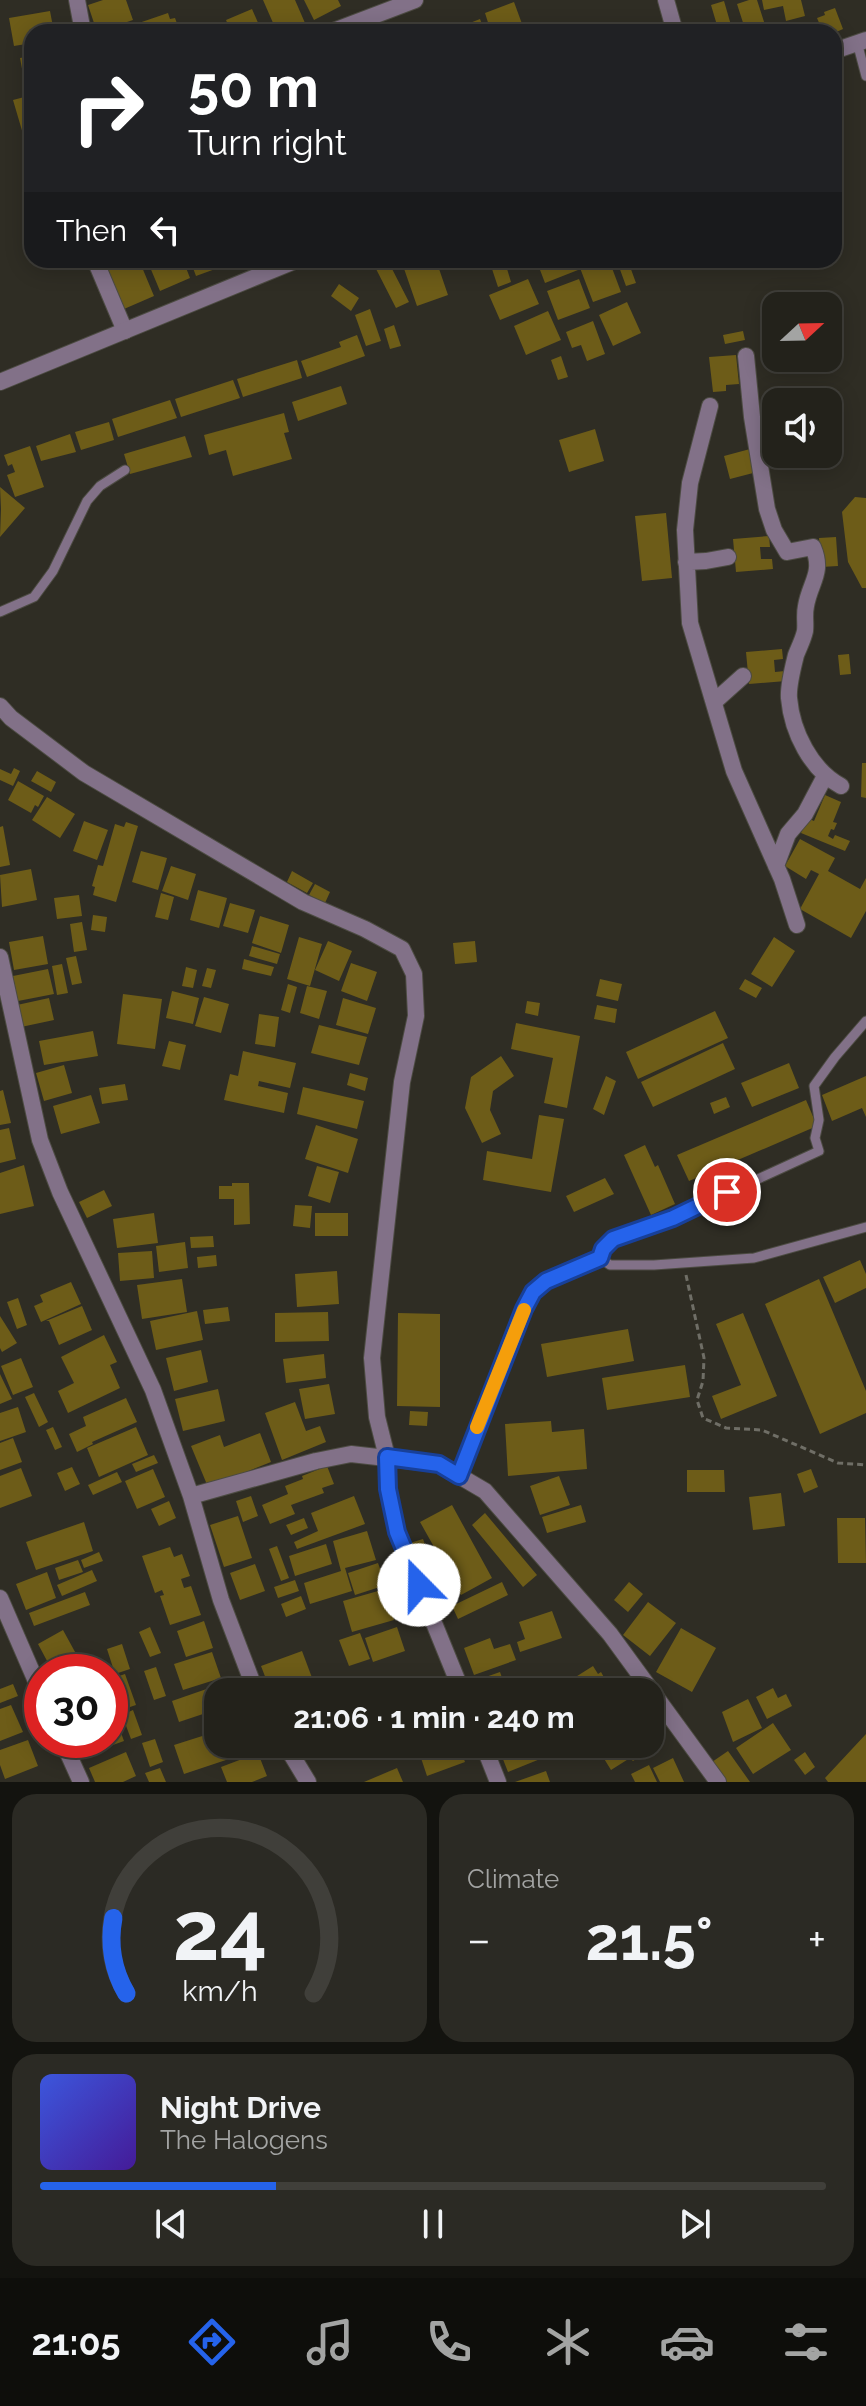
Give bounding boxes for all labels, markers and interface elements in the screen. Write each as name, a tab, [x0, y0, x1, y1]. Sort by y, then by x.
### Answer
text: 50 m	[188, 54, 319, 120]
icon: right	[56, 56, 160, 160]
text: Turn right	[188, 121, 347, 163]
icon: left	[143, 208, 187, 252]
text: Then	[56, 213, 127, 248]
north arrow	[762, 292, 842, 372]
map controls	[762, 292, 842, 468]
button: sound	[762, 388, 842, 468]
pin	[693, 1158, 761, 1226]
icon: arrive	[705, 1170, 749, 1214]
position arrow	[377, 1543, 461, 1627]
speed limit sign: 30	[24, 1654, 128, 1758]
text: 21:06 · 1 min · 240 m	[293, 1700, 575, 1735]
text: Climate	[467, 1864, 559, 1894]
text: 24	[172, 1882, 267, 1979]
text: 21.5°	[586, 1904, 713, 1974]
text: −	[467, 1914, 491, 1965]
text: +	[808, 1914, 826, 1965]
text: km/h	[182, 1974, 257, 2008]
text: Night Drive	[160, 2090, 321, 2125]
text: The Halogens	[160, 2125, 328, 2155]
icon: previous	[149, 2202, 193, 2246]
icon: pause	[411, 2202, 455, 2246]
icon: next	[673, 2202, 717, 2246]
icon: directions	[184, 2314, 240, 2370]
icon: music	[302, 2314, 358, 2370]
icon: phone	[421, 2314, 477, 2370]
icon: climate	[540, 2314, 596, 2370]
icon: car	[659, 2314, 715, 2370]
icon: filters	[778, 2314, 834, 2370]
text: 21:05	[31, 2321, 121, 2363]

